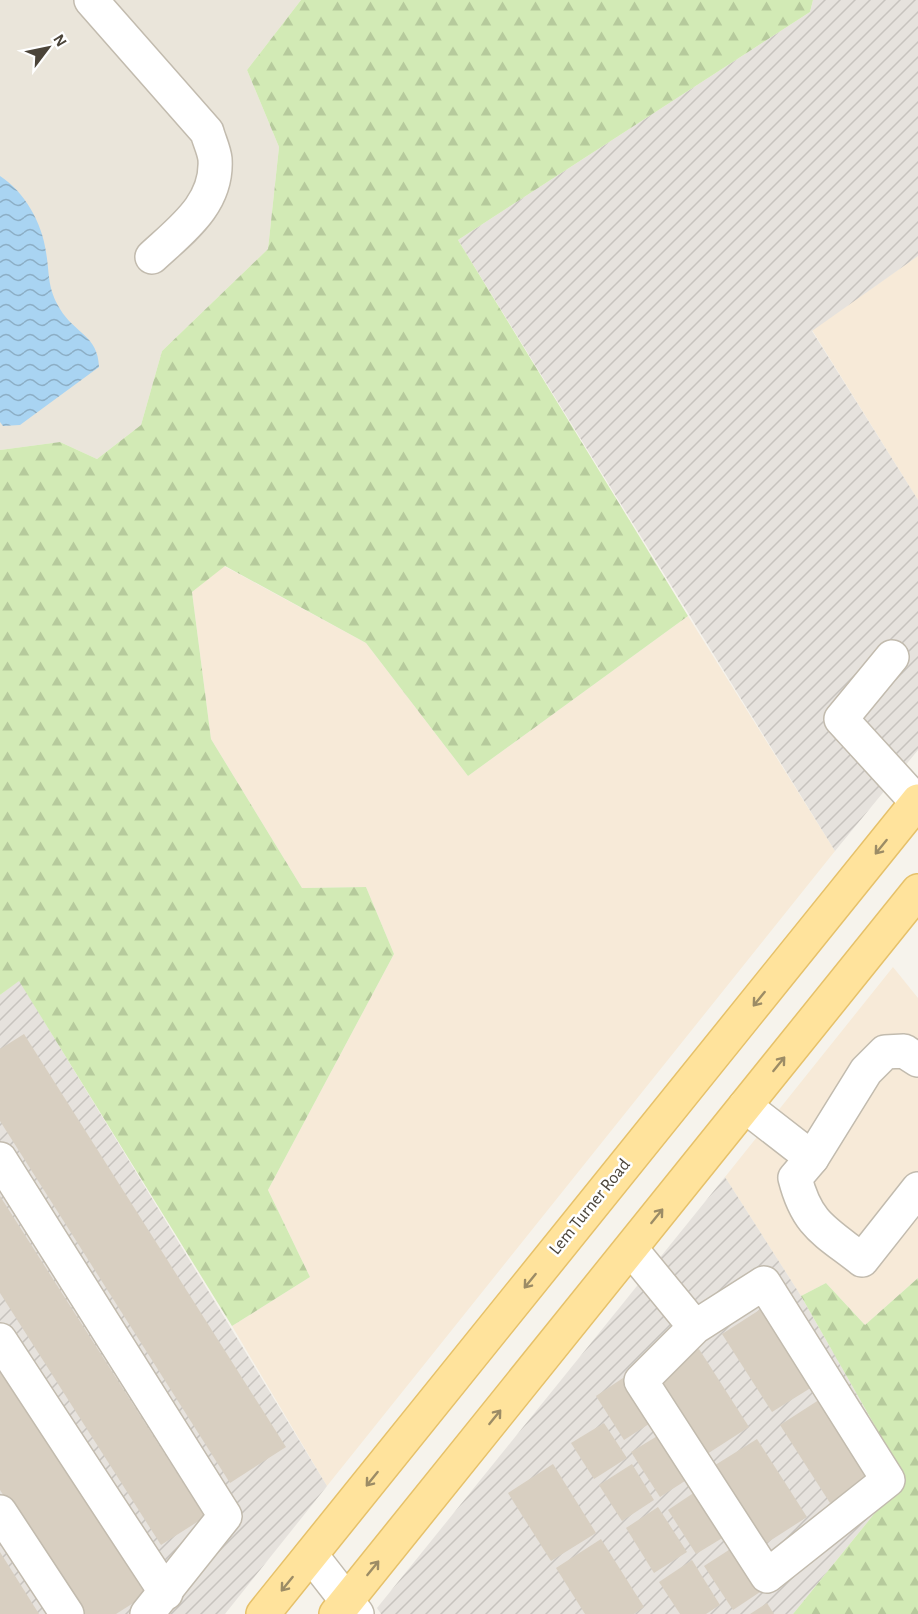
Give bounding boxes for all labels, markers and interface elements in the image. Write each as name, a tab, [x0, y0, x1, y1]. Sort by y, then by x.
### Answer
north arrow	[18, 18, 78, 78]
text: N	[50, 32, 70, 50]
one-way arrow	[875, 839, 888, 855]
one-way arrow	[753, 990, 766, 1006]
one-way arrow	[773, 1056, 786, 1072]
street label: Lem Turner Road	[546, 1156, 634, 1258]
one-way arrow	[651, 1208, 664, 1224]
one-way arrow	[524, 1272, 537, 1288]
one-way arrow	[489, 1409, 502, 1425]
one-way arrow	[365, 1471, 378, 1487]
one-way arrow	[366, 1561, 379, 1577]
one-way arrow	[280, 1576, 293, 1592]

